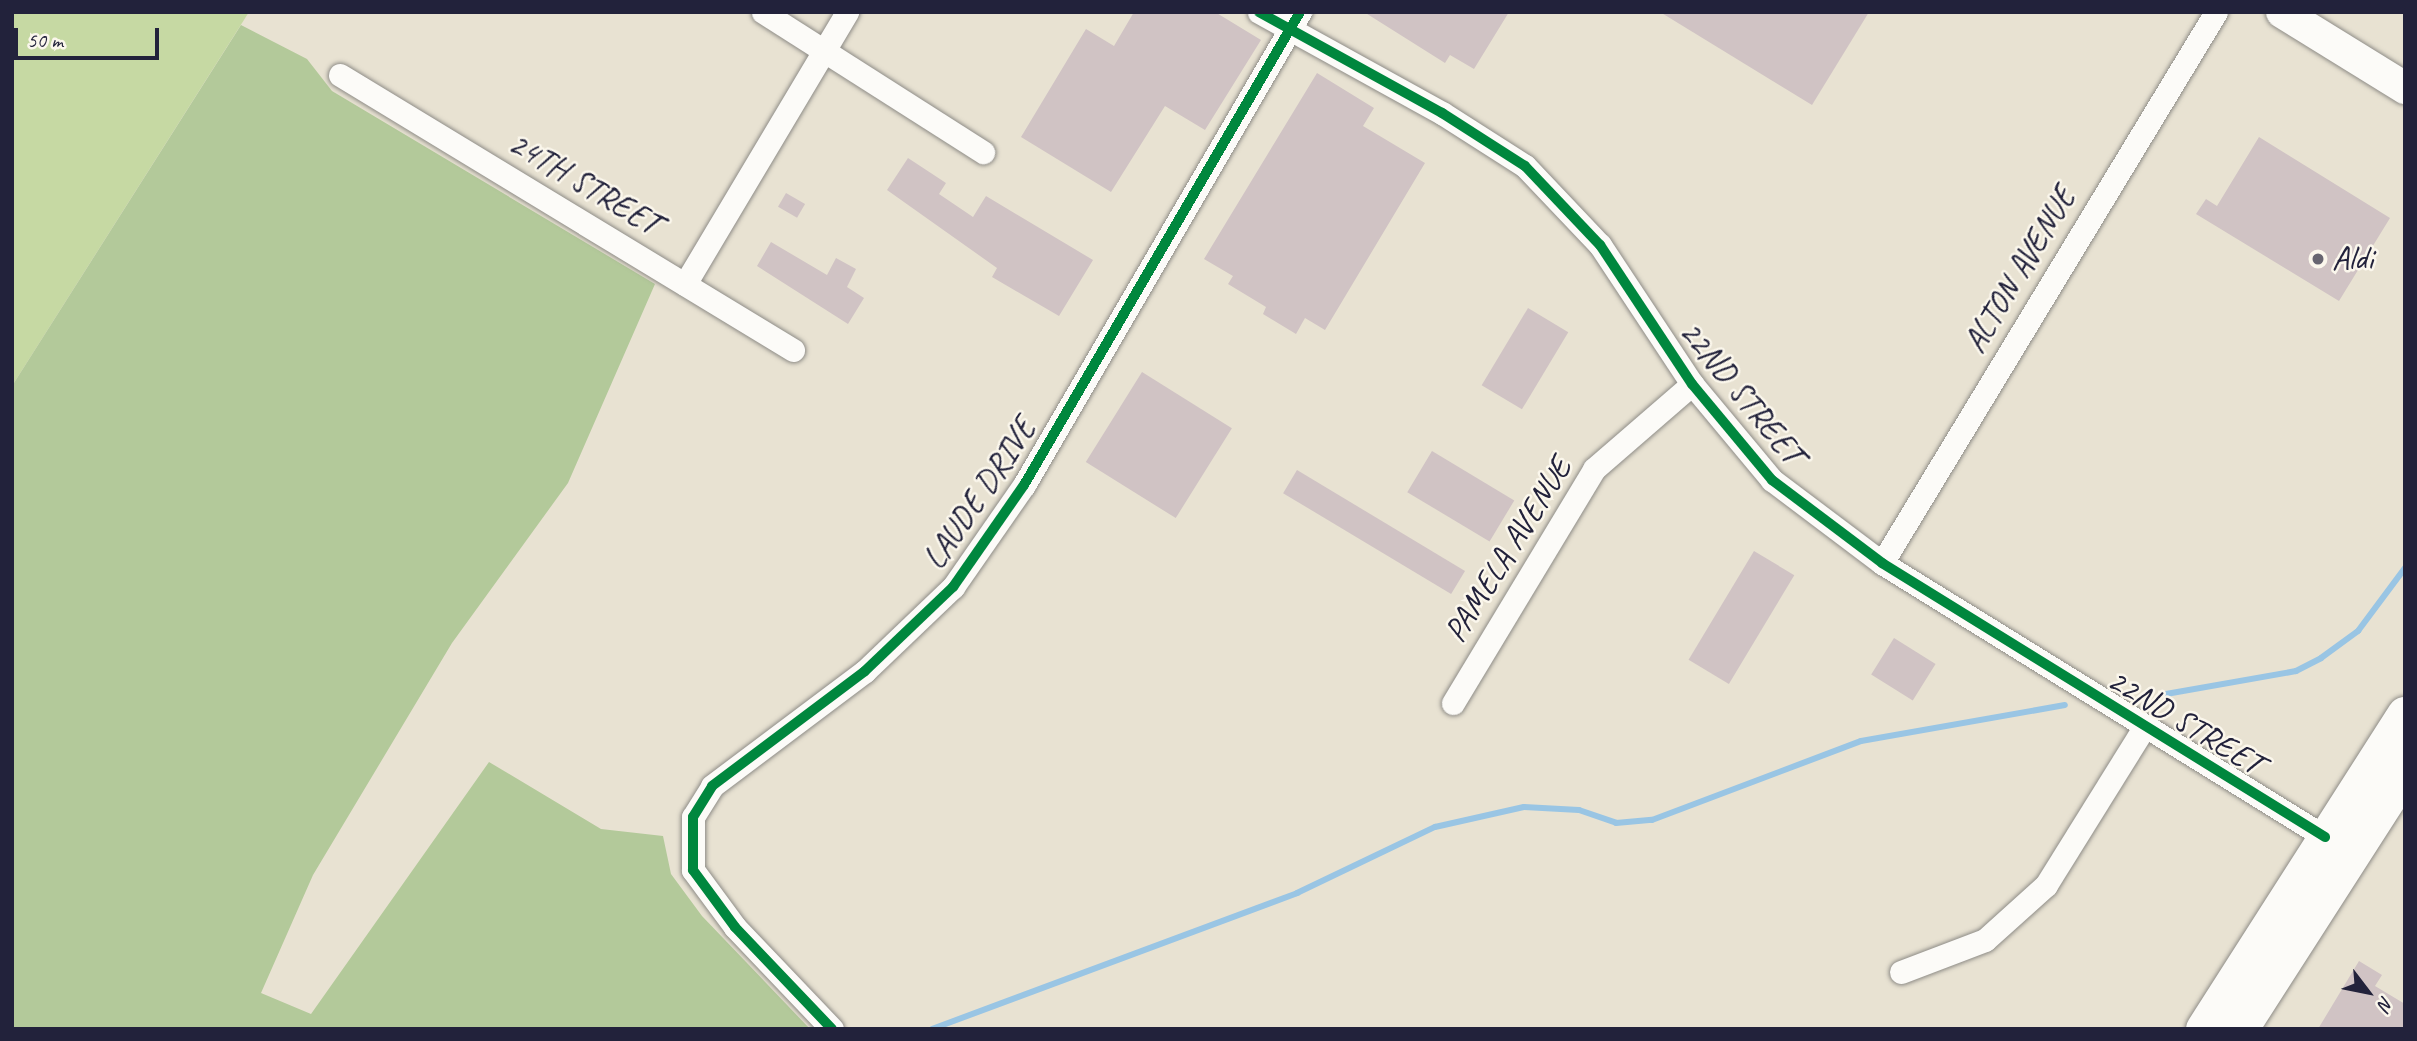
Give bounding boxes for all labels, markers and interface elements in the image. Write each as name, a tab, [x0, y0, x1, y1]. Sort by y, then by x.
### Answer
scale bar	[18, 14, 163, 58]
text: 50 m	[27, 27, 63, 53]
street label: 24TH STREET	[502, 124, 666, 244]
street label: ALTON AVENUE	[1955, 180, 2085, 360]
place label: Aldi	[2332, 239, 2373, 279]
marker: Aldi	[2310, 251, 2326, 267]
street label: 22ND STREET	[1671, 313, 1811, 473]
street label: LAUDE DRIVE	[915, 411, 1045, 577]
street label: PAMELA AVENUE	[1436, 450, 1580, 650]
street label: 22ND STREET	[2100, 660, 2270, 784]
north arrow	[2333, 957, 2403, 1027]
text: N	[2373, 992, 2399, 1014]

